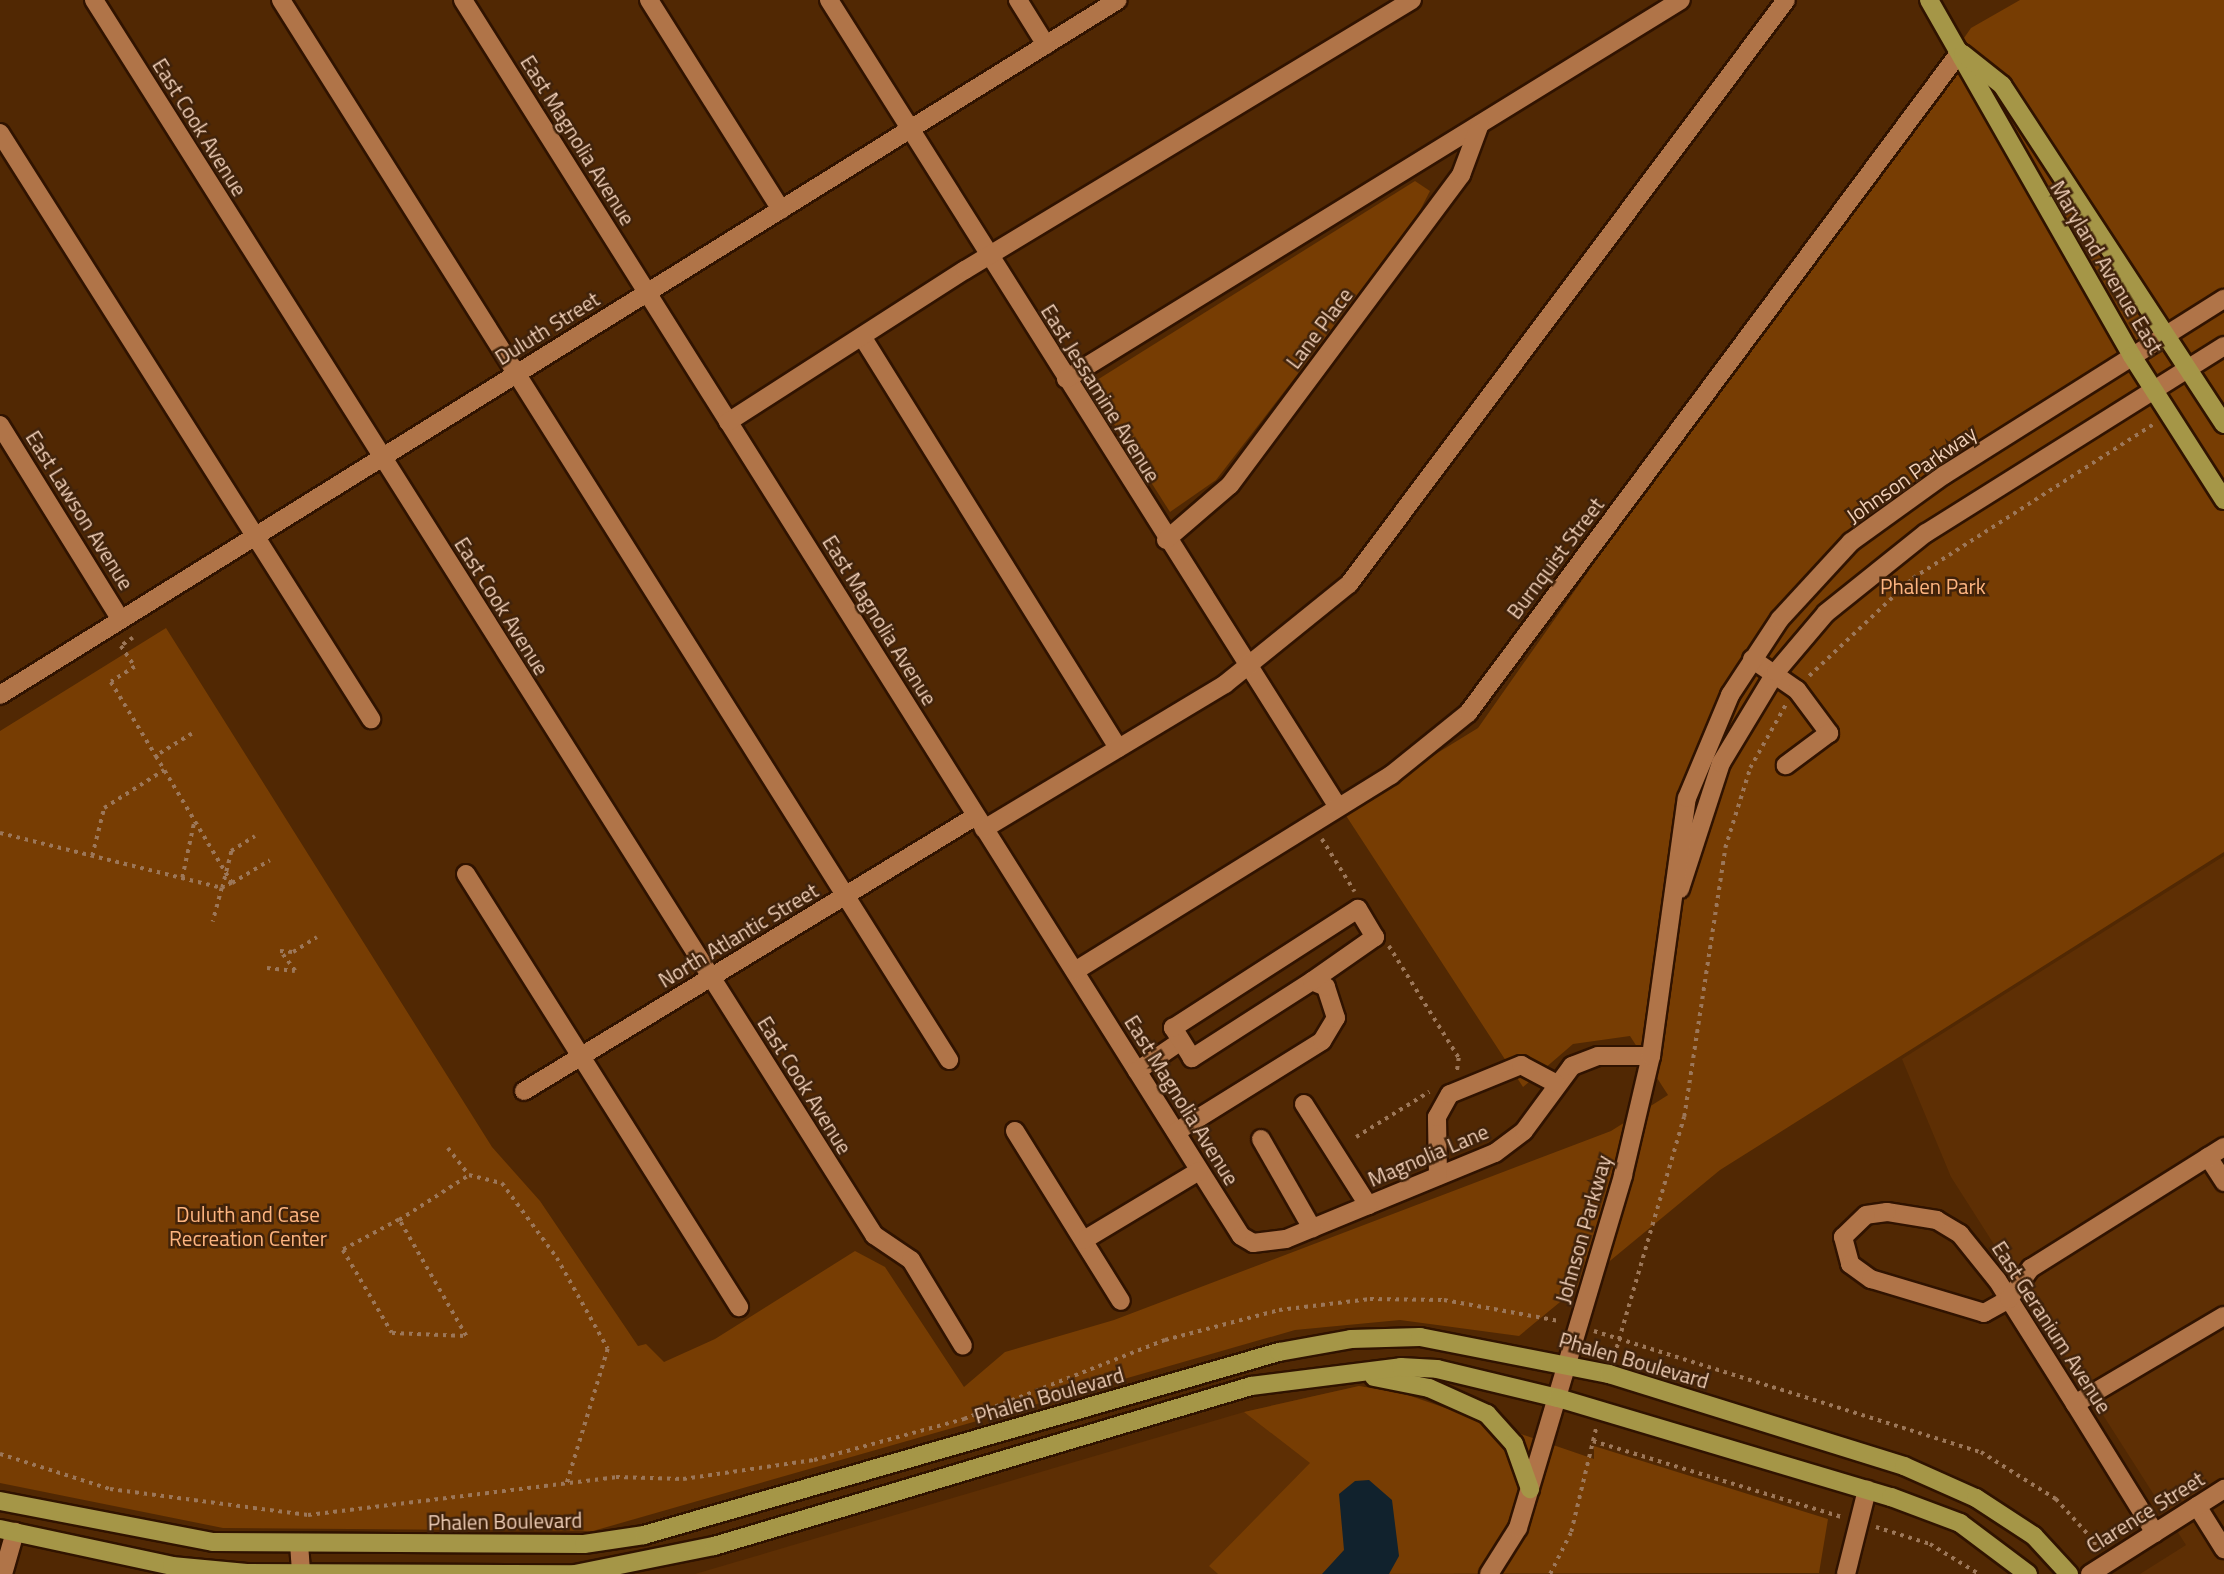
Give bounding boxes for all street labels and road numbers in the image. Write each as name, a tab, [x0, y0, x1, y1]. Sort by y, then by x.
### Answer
street label: East Magnolia Avenue	[516, 50, 640, 230]
street label: East Cook Avenue	[148, 53, 252, 201]
street label: Maryland Avenue East	[2045, 176, 2169, 358]
street label: Lane Place	[1280, 283, 1358, 373]
street label: Duluth Street	[490, 286, 604, 370]
street label: East Jessamine Avenue	[1036, 299, 1166, 487]
street label: Johnson Parkway	[1841, 420, 1981, 528]
street label: East Lawson Avenue	[21, 426, 139, 594]
street label: Burnquist Street	[1501, 492, 1609, 624]
street label: East Magnolia Avenue	[818, 530, 942, 710]
street label: East Cook Avenue	[450, 532, 554, 680]
street label: North Atlantic Street	[654, 877, 822, 993]
street label: East Magnolia Avenue	[1120, 1010, 1244, 1190]
street label: East Cook Avenue	[753, 1011, 857, 1159]
street label: Magnolia Lane	[1364, 1118, 1492, 1192]
street label: Johnson Parkway	[1550, 1152, 1616, 1306]
street label: East Geranium Avenue	[1987, 1236, 2117, 1418]
street label: Phalen Boulevard	[1556, 1327, 1712, 1393]
street label: Phalen Boulevard	[971, 1362, 1127, 1428]
street label: Clarence Street	[2081, 1466, 2209, 1558]
street label: Phalen Boulevard	[427, 1507, 583, 1535]

